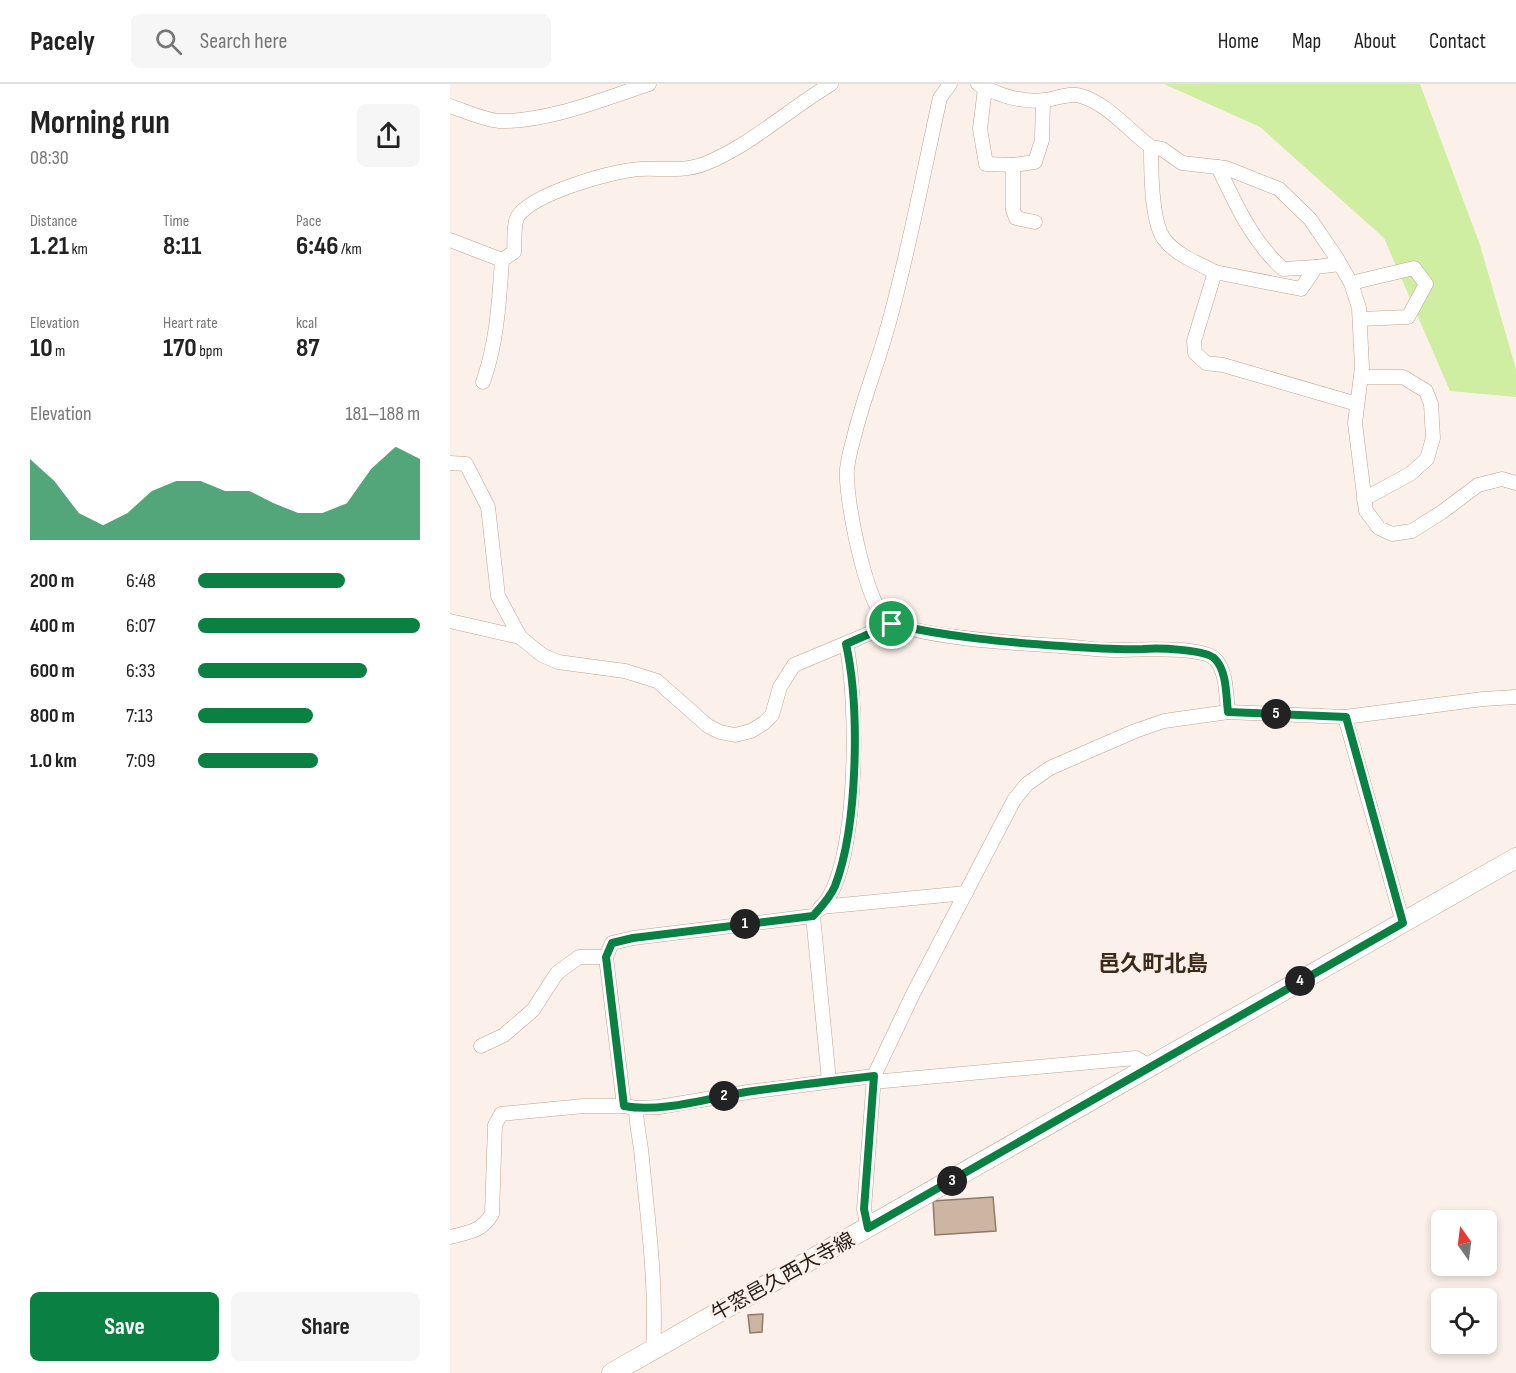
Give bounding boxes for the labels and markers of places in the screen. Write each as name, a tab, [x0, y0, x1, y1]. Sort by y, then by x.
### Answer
pin	[866, 598, 917, 649]
pin: 5	[1261, 699, 1291, 729]
pin: 1	[730, 909, 760, 939]
pin: 4	[1285, 966, 1315, 996]
pin: 2	[709, 1081, 739, 1111]
pin: 3	[937, 1166, 967, 1196]

